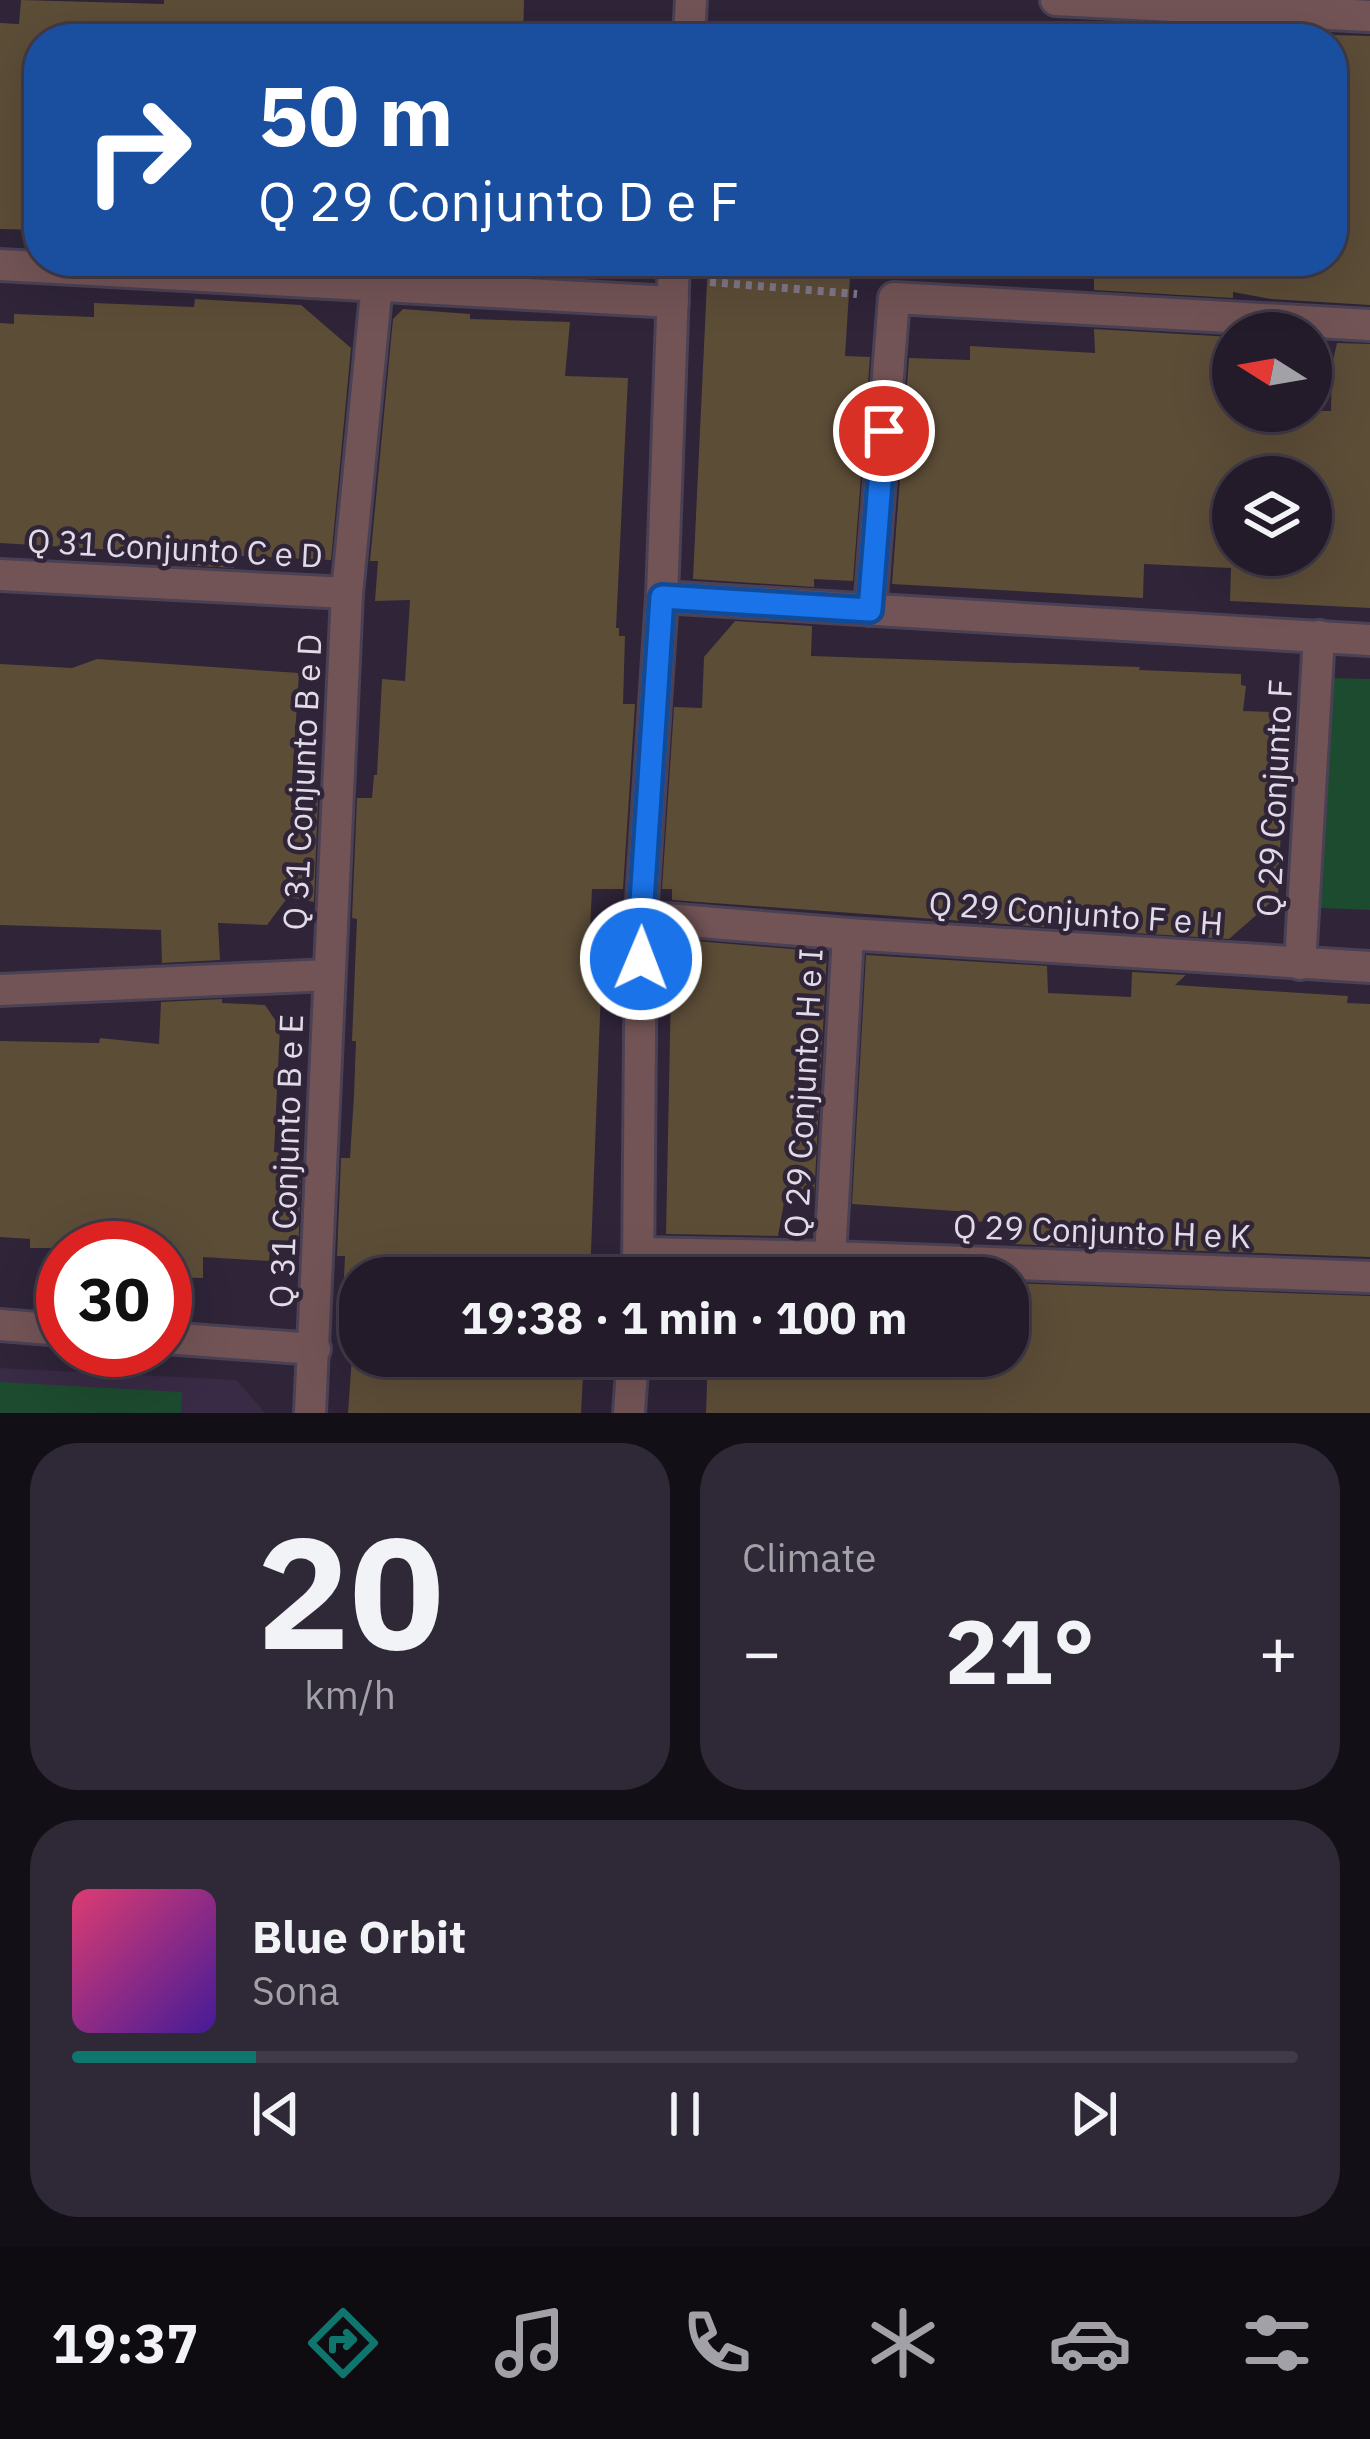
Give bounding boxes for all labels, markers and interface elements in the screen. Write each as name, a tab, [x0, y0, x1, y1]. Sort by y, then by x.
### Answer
text: 50 m	[258, 60, 454, 169]
icon: right	[60, 72, 216, 228]
text: Q 29 Conjunto D e F	[258, 166, 739, 236]
north arrow	[1212, 312, 1332, 432]
map controls	[1212, 312, 1332, 576]
pin	[833, 380, 935, 482]
icon: arrive	[851, 398, 917, 464]
button: layers	[1212, 456, 1332, 576]
street label: Q 31 Conjunto C e D	[26, 518, 324, 577]
street label: Q 31 Conjunto B e D	[272, 632, 331, 931]
street label: Q 29 Conjunto F	[1246, 678, 1301, 918]
street label: Q 29 Conjunto F e H	[927, 881, 1225, 944]
position arrow	[578, 896, 704, 1022]
street label: Q 29 Conjunto H e I	[773, 947, 832, 1239]
street label: Q 31 Conjunto B e E	[259, 1013, 312, 1309]
street label: Q 29 Conjunto H e K	[953, 1204, 1252, 1257]
speed limit sign: 30	[36, 1221, 192, 1377]
text: 19:38 · 1 min · 100 m	[461, 1288, 907, 1346]
text: 20	[256, 1489, 444, 1692]
text: Climate	[742, 1532, 876, 1583]
text: 21°	[945, 1592, 1095, 1709]
text: −	[742, 1608, 782, 1694]
text: +	[1258, 1608, 1298, 1694]
text: km/h	[304, 1669, 396, 1720]
text: Blue Orbit	[252, 1907, 466, 1965]
text: Sona	[252, 1965, 339, 2016]
icon: previous	[243, 2081, 309, 2147]
icon: pause	[652, 2081, 718, 2147]
icon: next	[1061, 2081, 1127, 2147]
icon: directions	[301, 2301, 385, 2385]
icon: music	[488, 2301, 572, 2385]
icon: phone	[675, 2301, 759, 2385]
icon: climate	[861, 2301, 945, 2385]
icon: car	[1048, 2301, 1132, 2385]
icon: filters	[1235, 2301, 1319, 2385]
text: 19:37	[51, 2308, 199, 2378]

